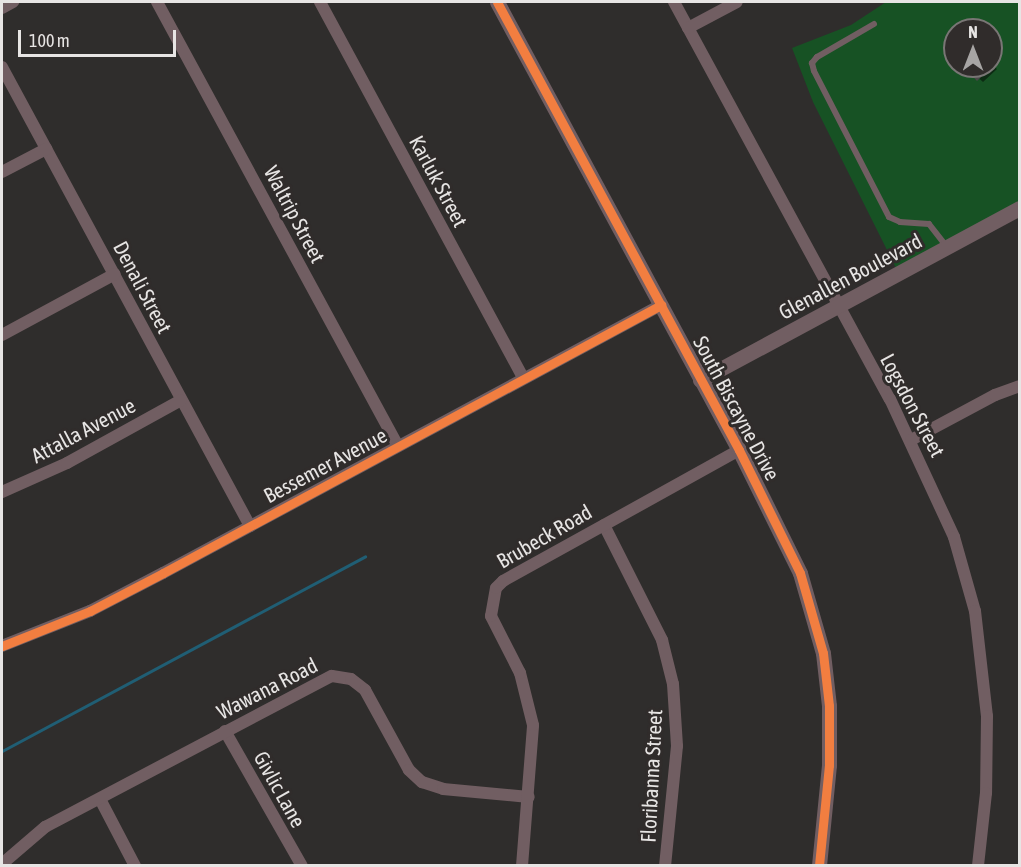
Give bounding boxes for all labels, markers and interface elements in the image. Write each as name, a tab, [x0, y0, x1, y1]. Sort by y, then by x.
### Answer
scale bar	[21, 18, 178, 56]
north arrow	[943, 18, 1003, 78]
text: N	[968, 23, 978, 41]
text: 100 m	[29, 30, 70, 51]
street label: Karluk Street	[404, 131, 474, 231]
street label: Waltrip Street	[259, 161, 331, 267]
street label: Glenallen Boulevard	[774, 228, 926, 324]
street label: Denali Street	[108, 237, 178, 337]
street label: South Biscayne Drive	[688, 332, 786, 484]
street label: Logsdon Street	[875, 349, 951, 461]
street label: Attalla Avenue	[27, 392, 139, 468]
street label: Bessemer Avenue	[259, 422, 391, 508]
street label: Brubeck Road	[492, 499, 596, 573]
street label: Wawana Road	[213, 652, 321, 724]
street label: Floribanna Street	[635, 709, 667, 843]
street label: Givlic Lane	[249, 746, 311, 832]

